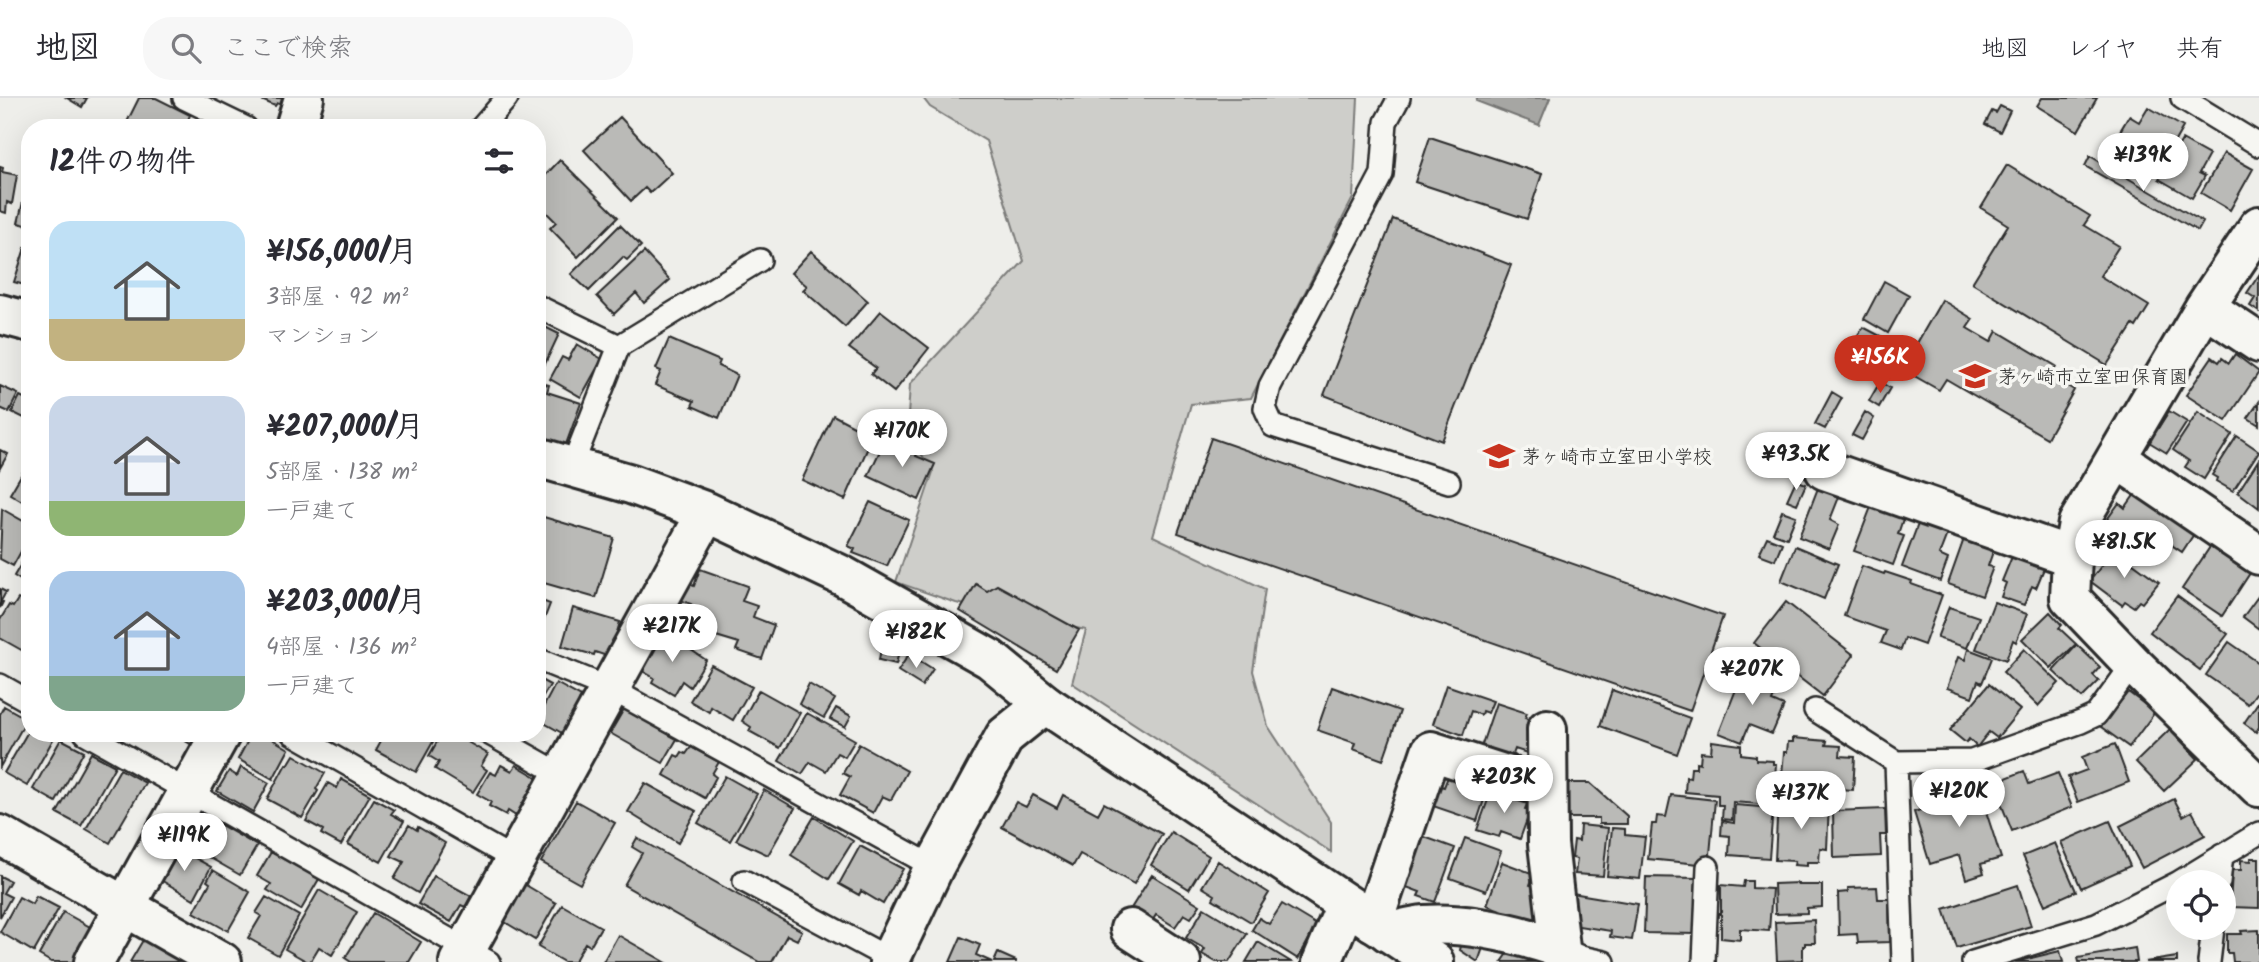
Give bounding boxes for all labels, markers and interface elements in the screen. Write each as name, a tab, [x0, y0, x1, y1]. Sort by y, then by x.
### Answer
search box	[143, 17, 633, 80]
text: 地図	[35, 23, 101, 76]
text: ここで検索	[223, 28, 353, 70]
icon: search	[167, 29, 205, 67]
text: 地図	[1981, 30, 2029, 69]
text: レイヤ	[2067, 30, 2138, 69]
text: 共有	[2176, 30, 2224, 69]
pin: ¥139K	[2094, 134, 2192, 193]
text: ¥139K	[2113, 138, 2173, 174]
text: 12件の物件	[49, 139, 196, 187]
icon: filters	[480, 142, 518, 180]
text: ¥156,000/月	[266, 229, 417, 277]
icon: home	[105, 249, 189, 333]
text: 3部屋 · 92 m²	[266, 280, 408, 316]
text: マンション	[266, 319, 380, 355]
pin: ¥156K	[1831, 336, 1929, 395]
text: ¥156K	[1850, 340, 1910, 376]
school or university icon: 茅ヶ崎市立室田保育園	[1958, 359, 1992, 393]
place label: 茅ヶ崎市立室田保育園	[1998, 363, 2188, 393]
text: ¥207,000/月	[266, 404, 424, 452]
pin: ¥170K	[853, 410, 951, 469]
text: ¥170K	[873, 414, 931, 450]
icon: home	[105, 424, 189, 508]
pin: ¥93.5K	[1739, 432, 1853, 492]
text: ¥93.5K	[1761, 437, 1831, 473]
school or university icon: 茅ヶ崎市立室田小学校	[1482, 439, 1516, 473]
place label: 茅ヶ崎市立室田小学校	[1522, 443, 1712, 473]
text: 5部屋 · 138 m²	[266, 455, 417, 491]
text: 一戸建て	[266, 494, 358, 530]
pin: ¥81.5K	[2067, 520, 2181, 580]
text: ¥81.5K	[2091, 525, 2157, 561]
text: ¥203,000/月	[266, 579, 426, 627]
icon: home	[105, 599, 189, 683]
pin: ¥217K	[623, 604, 721, 664]
text: ¥217K	[642, 609, 702, 645]
pin: ¥182K	[867, 610, 965, 670]
text: ¥182K	[885, 615, 947, 651]
text: 4部屋 · 136 m²	[266, 630, 416, 666]
pin: ¥207K	[1703, 648, 1801, 707]
text: ¥207K	[1720, 652, 1784, 688]
text: 一戸建て	[266, 669, 358, 705]
pin: ¥203K	[1455, 756, 1553, 815]
text: ¥203K	[1471, 760, 1537, 796]
pin: ¥120K	[1910, 770, 2008, 829]
pin: ¥137K	[1752, 772, 1850, 831]
text: ¥120K	[1929, 774, 1989, 810]
text: ¥137K	[1772, 776, 1830, 812]
pin: ¥119K	[135, 814, 233, 873]
text: ¥119K	[157, 818, 211, 854]
map controls	[2166, 870, 2236, 940]
button: locate	[2166, 870, 2236, 940]

